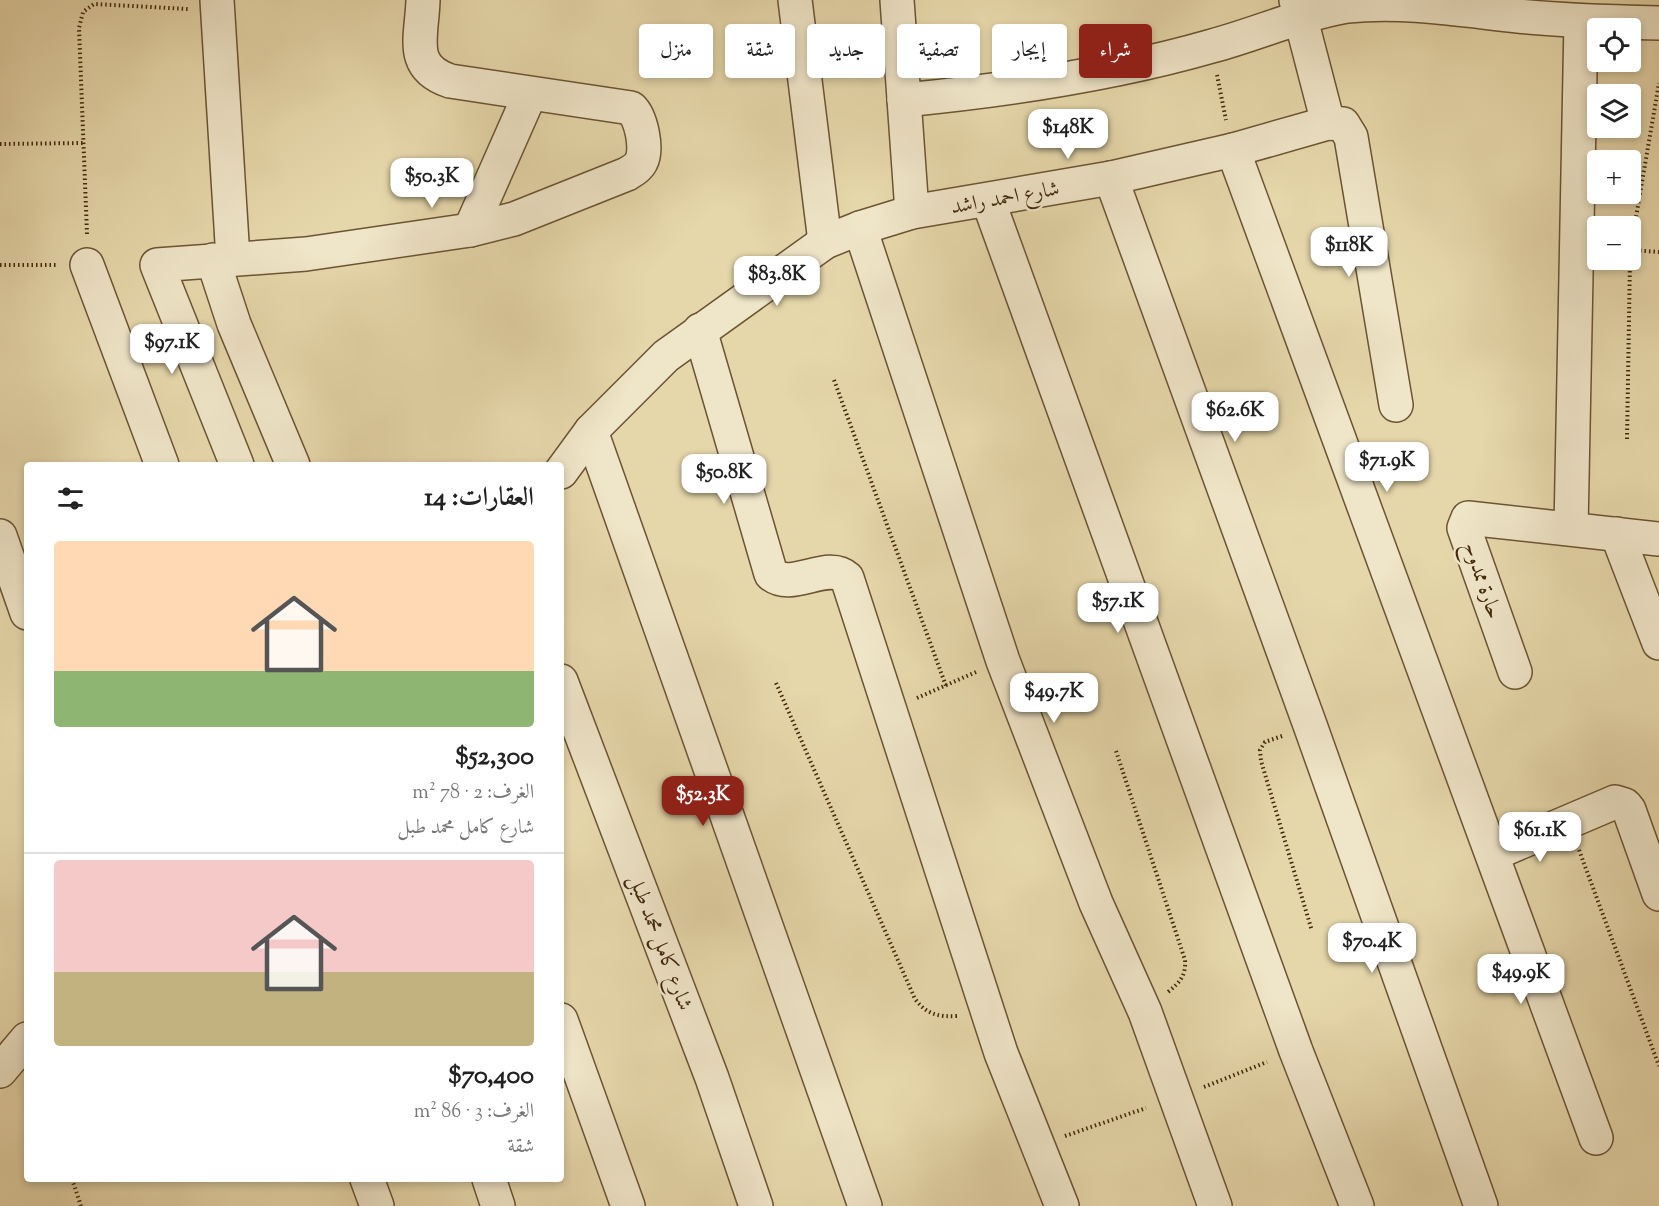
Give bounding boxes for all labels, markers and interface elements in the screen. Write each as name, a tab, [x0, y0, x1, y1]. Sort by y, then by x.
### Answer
map controls	[1587, 18, 1641, 270]
button: locate	[1587, 18, 1641, 72]
chip: منزل	[639, 24, 713, 78]
chip: شقة	[725, 24, 795, 78]
chip: جديد	[807, 24, 885, 78]
chip: تصفية	[897, 24, 980, 78]
chip: إيجار	[992, 24, 1067, 78]
chip: شراء	[1079, 24, 1152, 78]
button: layers	[1587, 84, 1641, 138]
pin: $148K	[1026, 109, 1110, 160]
text: $148K	[1042, 114, 1094, 143]
button: +	[1587, 150, 1641, 204]
pin: $50.3K	[383, 158, 481, 209]
text: $50.3K	[404, 163, 460, 192]
street label: شارع احمد راشد	[949, 175, 1062, 224]
button: −	[1587, 216, 1641, 270]
pin: $118K	[1307, 227, 1391, 278]
text: $118K	[1325, 232, 1373, 261]
pin: $83.8K	[728, 256, 826, 307]
text: $83.8K	[748, 261, 806, 290]
pin: $97.1K	[123, 324, 221, 375]
text: $97.1K	[144, 329, 200, 358]
pin: $62.6K	[1186, 392, 1284, 443]
text: $62.6K	[1206, 397, 1264, 426]
pin: $71.9K	[1338, 442, 1436, 493]
text: $71.9K	[1359, 447, 1415, 476]
pin: $50.8K	[675, 454, 773, 505]
text: $50.8K	[695, 459, 753, 488]
text: العقارات: 14	[424, 480, 534, 517]
icon: filters	[54, 482, 87, 515]
street label: حارة ممدوح	[1452, 538, 1508, 624]
icon: home	[240, 580, 348, 688]
pin: $57.1K	[1069, 583, 1167, 634]
text: $57.1K	[1092, 588, 1144, 617]
pin: $49.7K	[1005, 673, 1103, 724]
text: $49.7K	[1024, 678, 1084, 707]
text: $52,300	[455, 739, 534, 776]
pin: $52.3K	[654, 776, 752, 827]
text: الغرف: 2 · 78 m²	[412, 779, 534, 808]
text: $52.3K	[676, 781, 730, 810]
pin: $61.1K	[1491, 812, 1589, 863]
text: شارع كامل محمد طبل	[397, 814, 534, 843]
text: $61.1K	[1513, 817, 1567, 846]
street label: شارع كامل محمد طبل	[618, 870, 699, 1015]
icon: home	[240, 899, 348, 1007]
pin: $70.4K	[1323, 923, 1421, 974]
text: $70.4K	[1342, 928, 1402, 957]
pin: $49.9K	[1472, 954, 1570, 1005]
text: $49.9K	[1491, 959, 1551, 988]
text: $70,400	[448, 1058, 534, 1095]
text: الغرف: 3 · 86 m²	[414, 1098, 534, 1127]
text: شقة	[508, 1133, 534, 1162]

